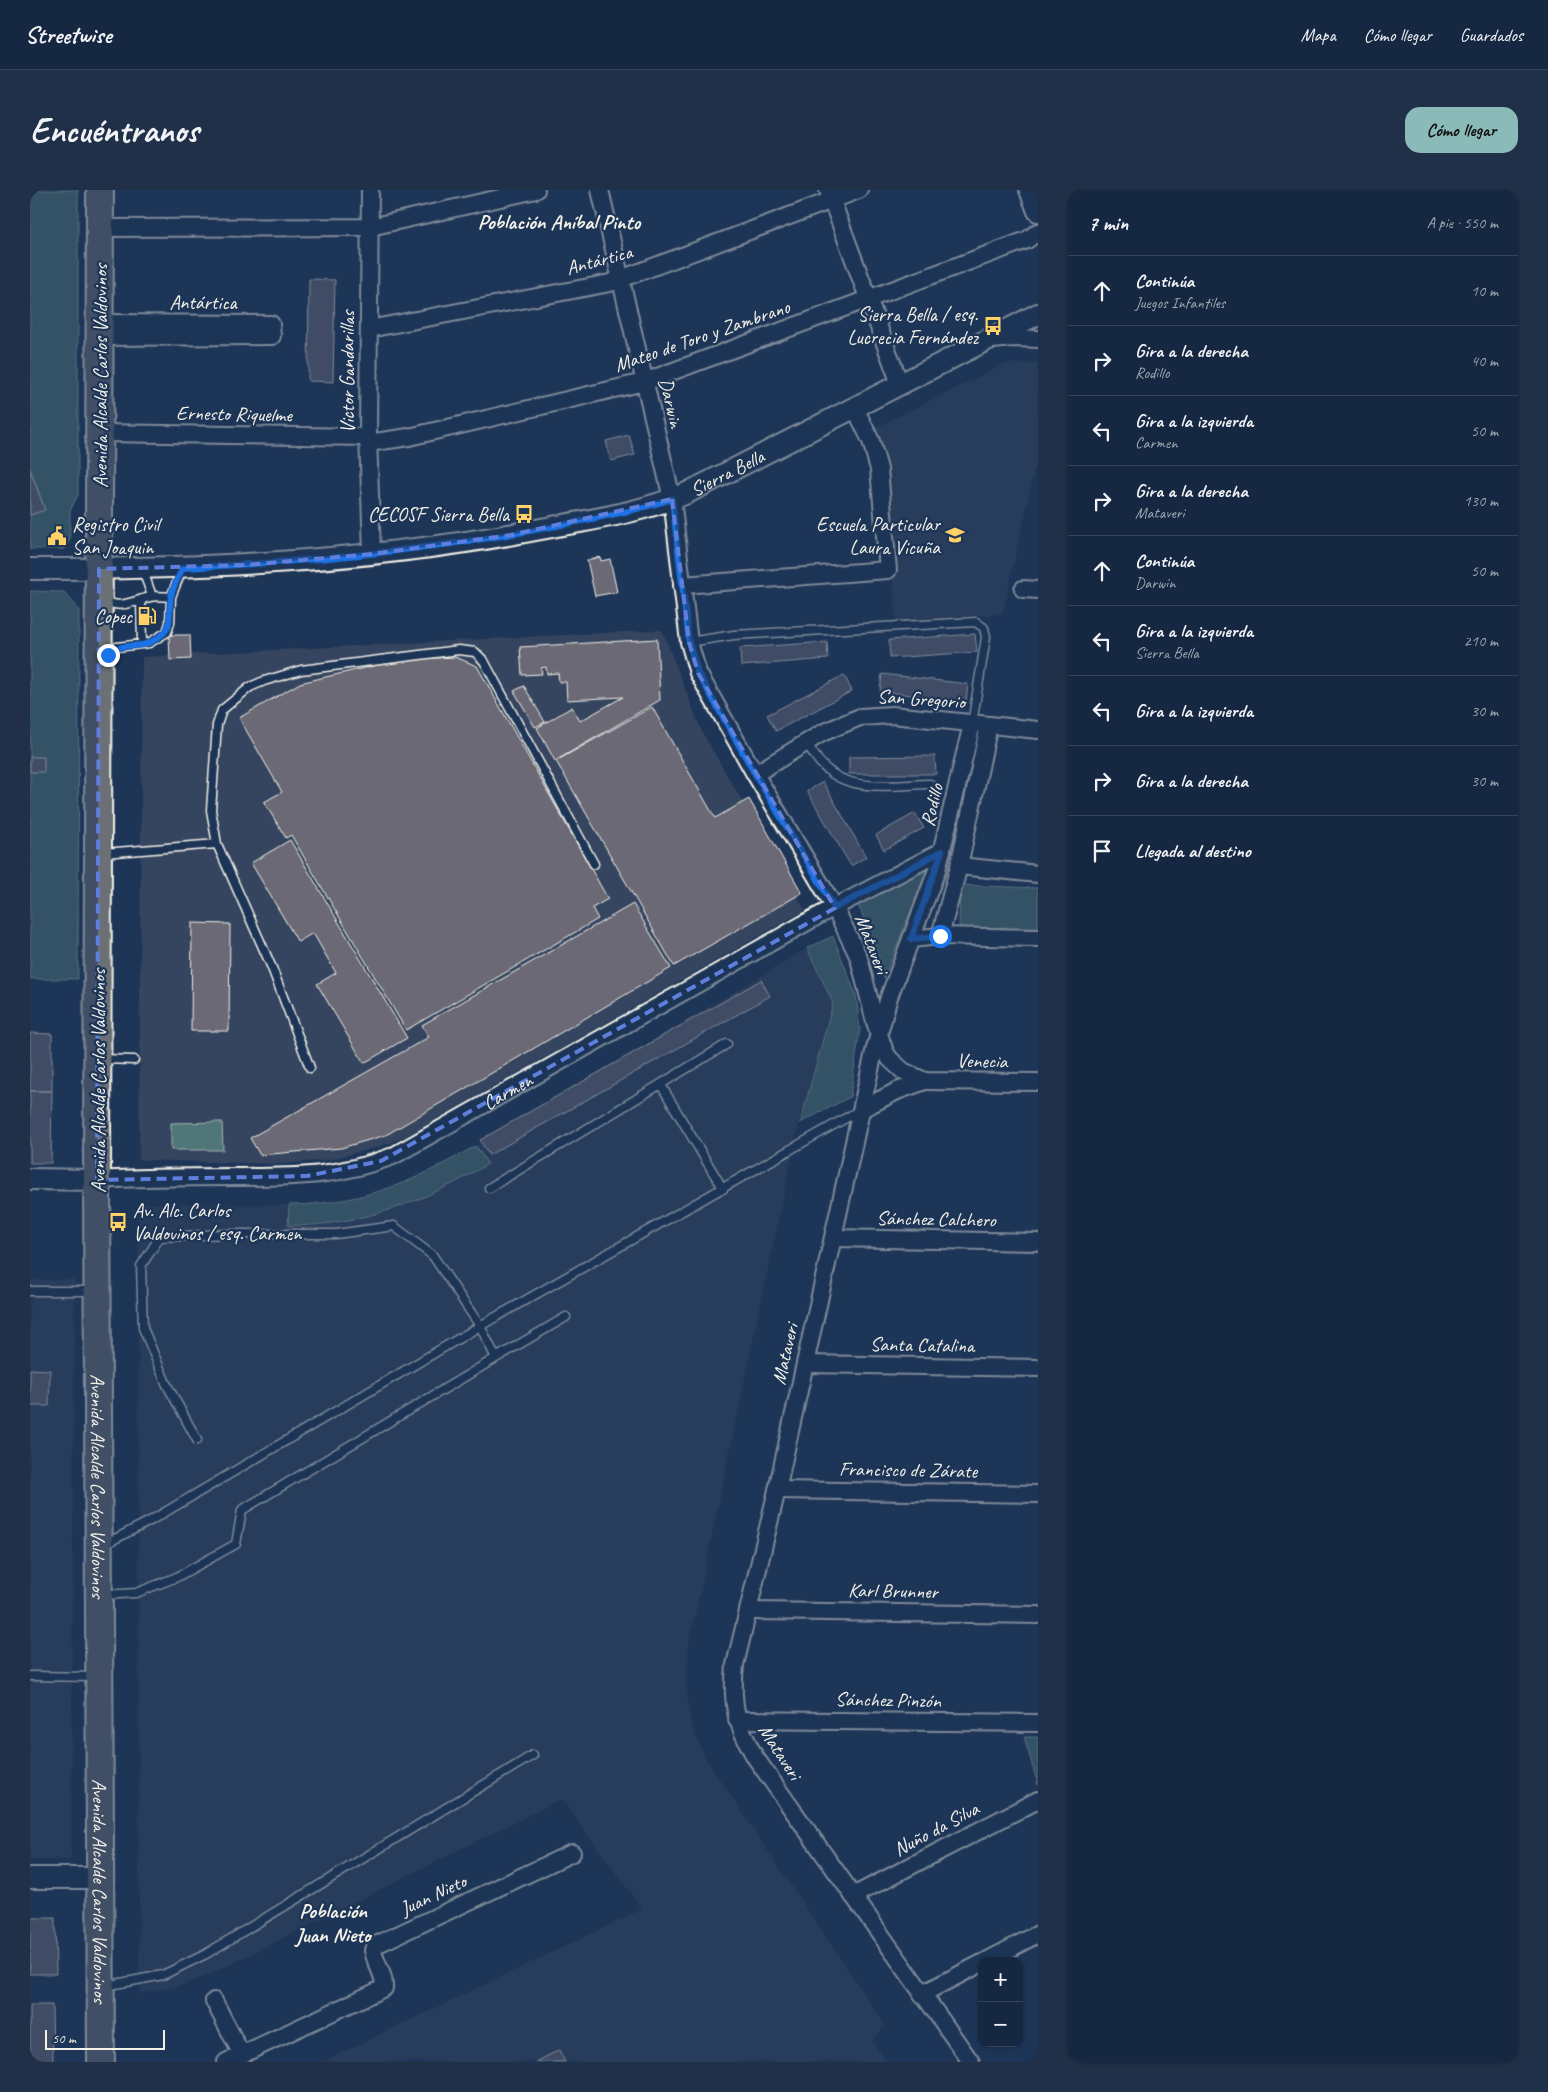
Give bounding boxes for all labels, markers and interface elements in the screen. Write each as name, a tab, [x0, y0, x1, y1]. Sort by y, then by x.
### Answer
text: Streetwise	[25, 20, 111, 50]
text: Mapa	[1301, 24, 1336, 46]
text: Cómo llegar	[1364, 24, 1432, 46]
text: Guardados	[1460, 24, 1523, 46]
button: Cómo llegar	[1405, 107, 1518, 153]
text: Encuéntranos	[30, 108, 199, 153]
district label: Población Aníbal Pinto	[478, 209, 642, 235]
text: 7 min	[1088, 210, 1128, 236]
text: A pie · 550 m	[1427, 213, 1498, 233]
street label: Antártica	[563, 239, 637, 281]
street label: Avenida Alcalde Carlos Valdovinos	[88, 262, 113, 488]
text: Continúa	[1135, 269, 1194, 293]
icon: ahead	[1088, 277, 1116, 305]
text: 10 m	[1471, 281, 1498, 301]
street label: Antártica	[169, 290, 239, 315]
text: Juegos Infantiles	[1135, 293, 1225, 313]
street label: Mateo de Toro y Zambrano	[611, 294, 794, 378]
place label: Sierra Bella / esq. Lucrecia Fernández	[848, 302, 980, 350]
street label: Victor Gandarillas	[335, 309, 360, 433]
bus stop icon: Sierra Bella / esq. Lucrecia Fernández	[982, 315, 1004, 337]
text: Gira a la derecha	[1135, 339, 1248, 363]
icon: right	[1088, 347, 1116, 375]
text: 40 m	[1471, 351, 1498, 371]
text: Rodillo	[1135, 363, 1169, 383]
street label: Darwin	[653, 376, 689, 431]
street label: Ernesto Riquelme	[176, 400, 294, 428]
text: Gira a la izquierda	[1135, 409, 1253, 433]
icon: left	[1088, 417, 1116, 445]
text: 50 m	[1471, 421, 1498, 441]
text: Carmen	[1135, 433, 1178, 453]
street label: Sierra Bella	[686, 442, 770, 502]
text: Gira a la derecha	[1135, 479, 1248, 503]
icon: right	[1088, 487, 1116, 515]
text: 130 m	[1464, 491, 1498, 511]
place label: CECOSF Sierra Bella	[368, 502, 511, 527]
bus stop icon: CECOSF Sierra Bella	[513, 503, 535, 525]
text: Mataveri	[1135, 503, 1184, 523]
place label: Registro Civil San Joaquin	[72, 512, 163, 560]
place label: Escuela Particular Laura Vicuña	[816, 512, 942, 560]
school or university icon: Escuela Particular Laura Vicuña	[944, 524, 966, 546]
public building icon: Registro Civil San Joaquin	[46, 525, 68, 547]
text: Continúa	[1135, 549, 1194, 573]
icon: ahead	[1088, 557, 1116, 585]
text: 50 m	[1471, 561, 1498, 581]
text: Darwin	[1135, 573, 1175, 593]
place label: Copec	[94, 604, 133, 629]
fuel station icon: Copec	[136, 605, 158, 627]
text: Gira a la izquierda	[1135, 619, 1253, 643]
icon: left	[1088, 627, 1116, 655]
text: 210 m	[1464, 631, 1498, 651]
text: Sierra Bella	[1135, 643, 1199, 663]
route end	[97, 644, 120, 667]
street label: San Gregorio	[876, 683, 968, 715]
icon: left	[1088, 697, 1116, 725]
text: Gira a la izquierda	[1135, 699, 1253, 723]
text: 30 m	[1471, 701, 1498, 721]
icon: right	[1088, 767, 1116, 795]
text: Gira a la derecha	[1135, 769, 1248, 793]
text: 30 m	[1471, 771, 1498, 791]
street label: Rodillo	[915, 780, 949, 829]
icon: arrive	[1088, 837, 1116, 865]
text: Llegada al destino	[1135, 839, 1251, 863]
street label: Mataveri	[849, 911, 896, 979]
route start	[929, 925, 952, 948]
street label: Avenida Alcalde Carlos Valdovinos	[86, 967, 111, 1193]
street label: Venecia	[956, 1048, 1009, 1074]
street label: Carmen	[478, 1067, 538, 1115]
place label: Av. Alc. Carlos Valdovinos / esq. Carmen	[133, 1198, 302, 1246]
street label: Sánchez Calchero	[876, 1205, 997, 1233]
bus stop icon: Av. Alc. Carlos Valdovinos / esq. Carmen	[107, 1211, 129, 1233]
street label: Mataveri	[766, 1319, 805, 1387]
street label: Santa Catalina	[870, 1332, 976, 1358]
street label: Avenida Alcalde Carlos Valdovinos	[85, 1374, 111, 1600]
street label: Francisco de Zárate	[839, 1456, 979, 1484]
street label: Karl Brunner	[848, 1578, 940, 1604]
street label: Sánchez Pinzón	[835, 1687, 942, 1713]
street label: Mataveri	[753, 1719, 809, 1787]
street label: Avenida Alcalde Carlos Valdovinos	[87, 1779, 113, 2005]
street label: Nuño da Silva	[889, 1795, 984, 1862]
street label: Juan Nieto	[395, 1868, 472, 1922]
district label: Población Juan Nieto	[293, 1898, 373, 1948]
map controls	[978, 1957, 1023, 2047]
button: +	[978, 1957, 1023, 2002]
button: −	[978, 2002, 1023, 2047]
scale bar	[45, 2027, 165, 2050]
text: 50 m	[52, 2030, 76, 2047]

